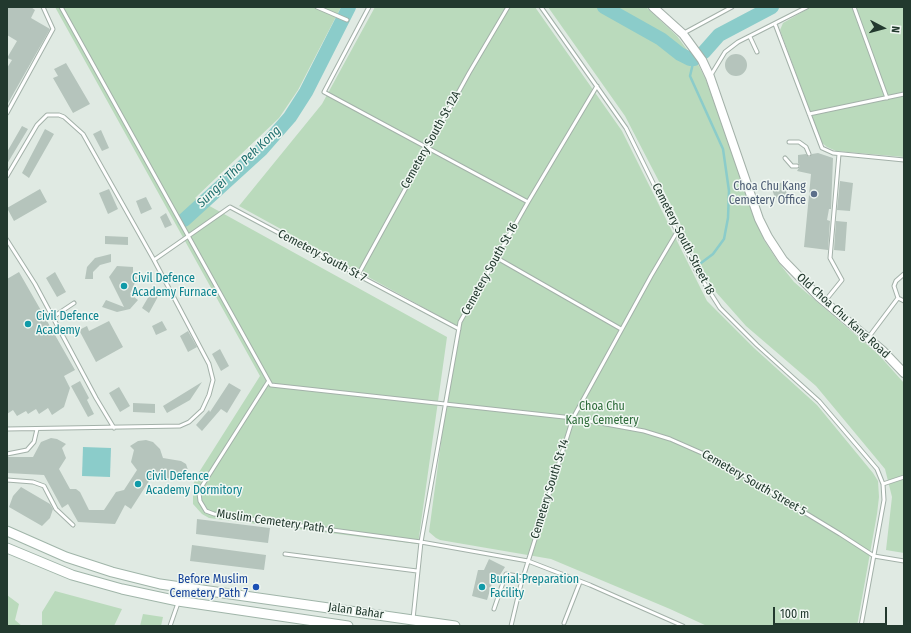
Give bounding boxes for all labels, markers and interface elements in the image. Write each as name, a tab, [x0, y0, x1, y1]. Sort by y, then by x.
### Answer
north arrow	[863, 8, 903, 48]
text: N	[889, 25, 902, 33]
street label: Cemetery South St 12A	[398, 89, 464, 191]
water label: Sungei Tho Pek Kong	[194, 123, 284, 211]
place label: Choa Chu Kang Cemetery Office	[729, 180, 806, 208]
street label: Cemetery South Street 18	[649, 181, 717, 297]
marker: Choa Chu Kang Cemetery Office	[809, 189, 819, 199]
street label: Cemetery South St 16	[459, 220, 521, 318]
street label: Cemetery South St 7	[275, 227, 369, 285]
street label: Old Choa Chu Kang Road	[793, 270, 893, 362]
place label: Civil Defence Academy Furnace	[132, 272, 217, 300]
marker: Civil Defence Academy Furnace	[119, 281, 129, 291]
place label: Civil Defence Academy	[36, 310, 99, 338]
marker: Civil Defence Academy	[23, 319, 33, 329]
park label: Choa Chu Kang Cemetery	[565, 400, 639, 428]
street label: Cemetery South St 14	[528, 437, 572, 541]
street label: Cemetery South Street 5	[699, 447, 809, 519]
place label: Civil Defence Academy Dormitory	[146, 470, 242, 498]
marker: Civil Defence Academy Dormitory	[133, 479, 143, 489]
street label: Muslim Cemetery Path 6	[216, 507, 334, 537]
place label: Before Muslim Cemetery Path 7	[170, 573, 248, 601]
place label: Burial Preparation Facility	[490, 573, 579, 601]
marker: Before Muslim Cemetery Path 7	[251, 582, 261, 592]
marker: Burial Preparation Facility	[477, 582, 487, 592]
scale bar	[775, 599, 889, 625]
street label: Jalan Bahar	[327, 600, 385, 622]
text: 100 m	[780, 607, 809, 621]

